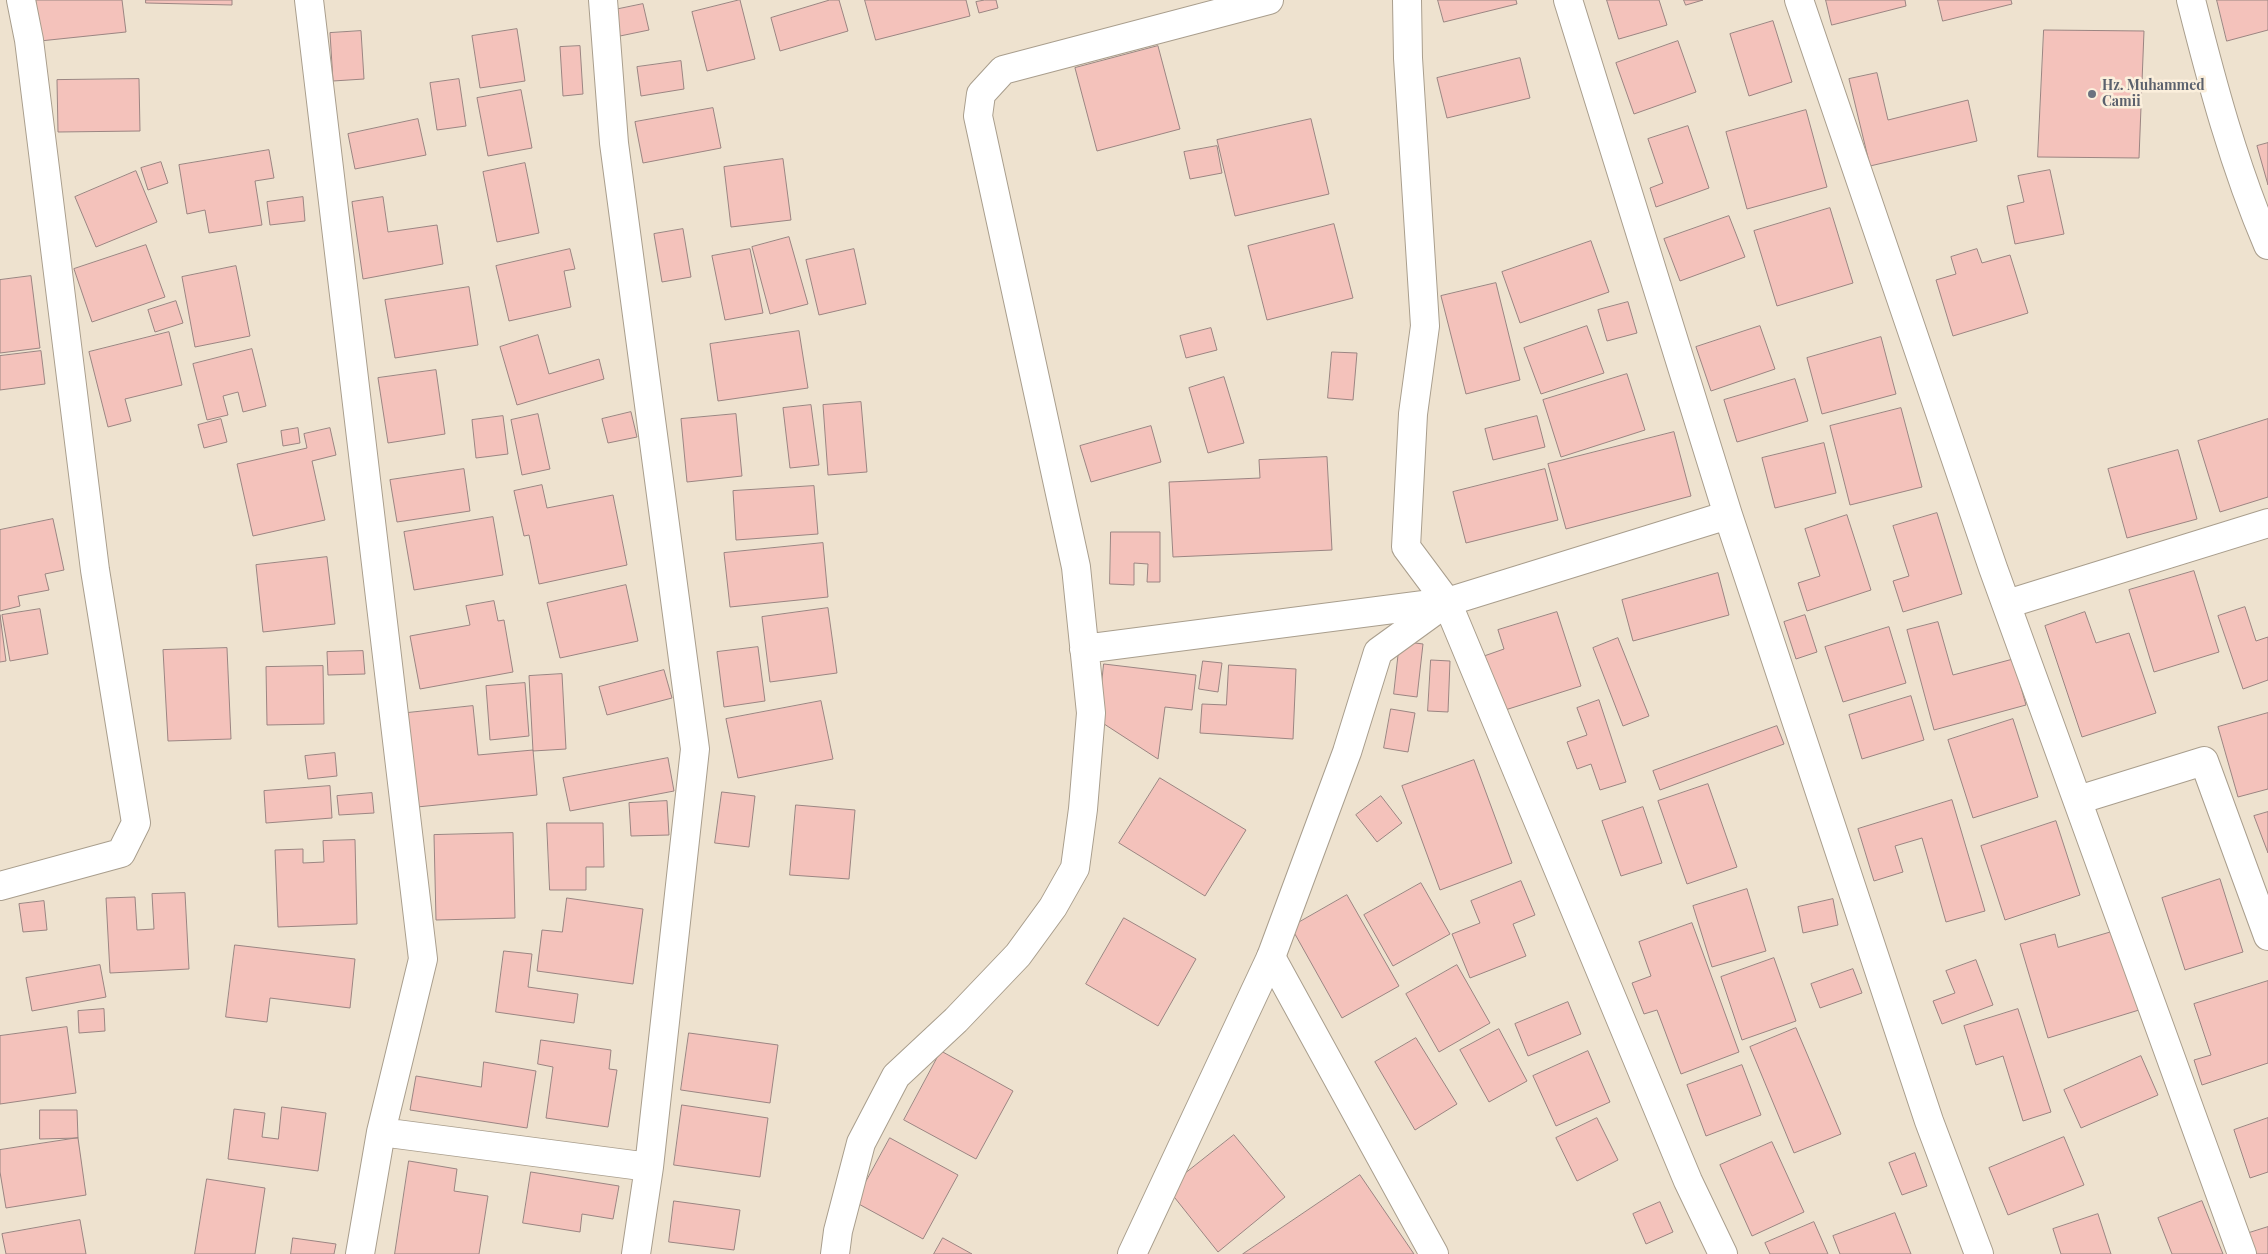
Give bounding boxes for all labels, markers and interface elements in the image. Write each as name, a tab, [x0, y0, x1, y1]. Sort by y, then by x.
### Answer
place label: Hz. Muhammed Camii	[2102, 78, 2205, 110]
marker: Hz. Muhammed Camii	[2086, 88, 2098, 100]

